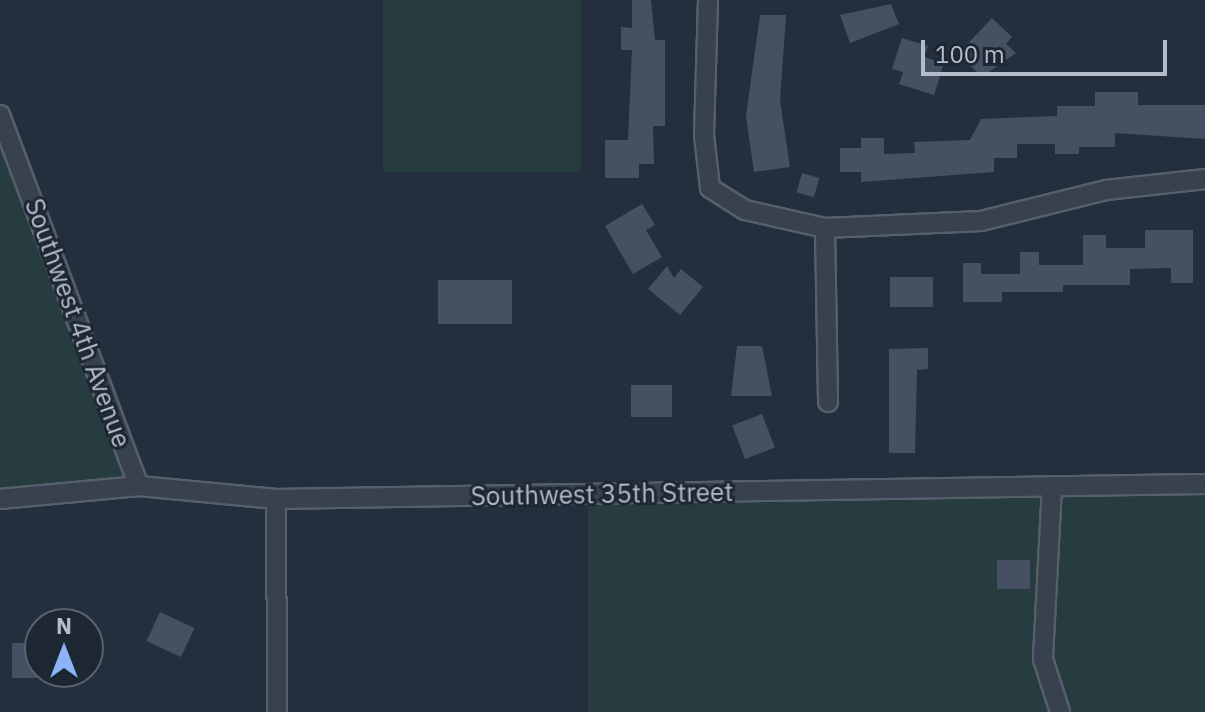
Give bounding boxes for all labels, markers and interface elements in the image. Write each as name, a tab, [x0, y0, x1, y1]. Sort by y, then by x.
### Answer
scale bar	[925, 24, 1171, 74]
text: 100 m	[935, 38, 1005, 70]
street label: Southwest 4th Avenue	[18, 194, 138, 452]
street label: Southwest 35th Street	[470, 476, 734, 512]
north arrow	[24, 608, 104, 688]
text: N	[56, 611, 72, 640]

